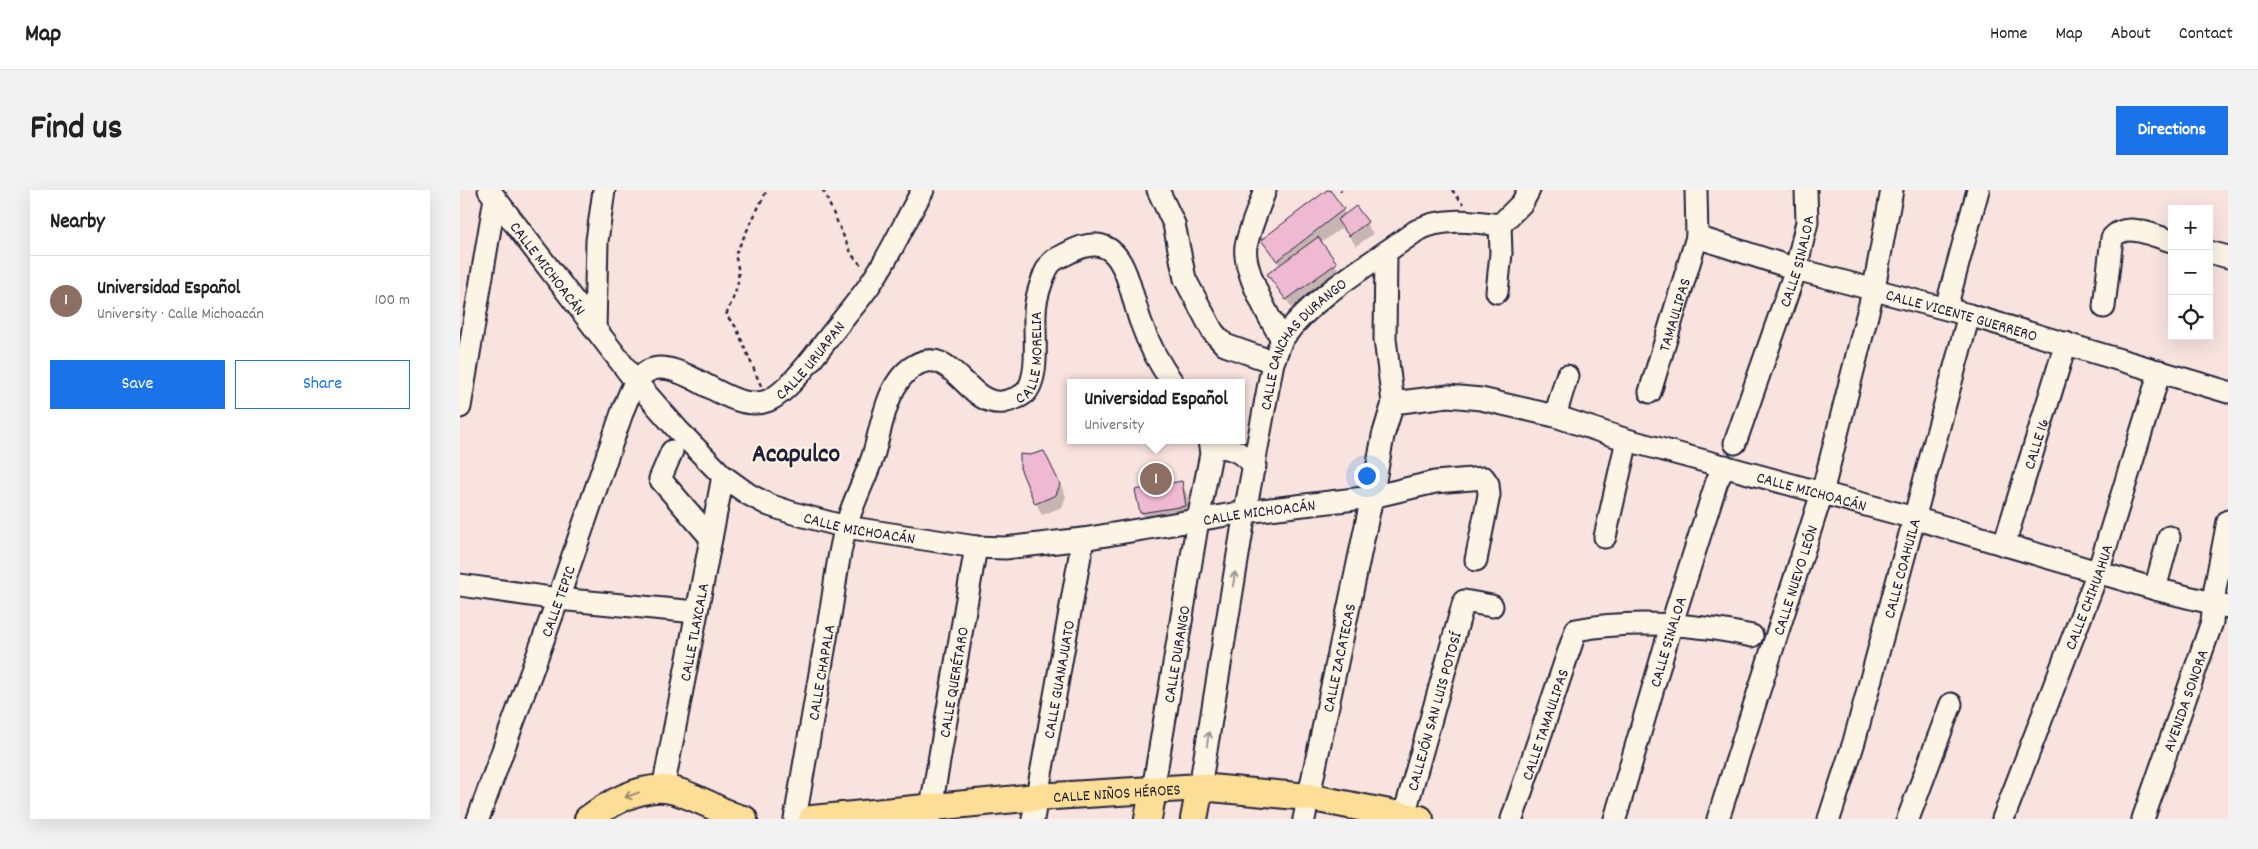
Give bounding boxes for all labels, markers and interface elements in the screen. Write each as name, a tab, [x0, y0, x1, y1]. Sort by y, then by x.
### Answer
text: Map	[25, 18, 61, 52]
text: Home	[1990, 22, 2027, 47]
text: Map	[2055, 22, 2083, 47]
text: About	[2111, 22, 2151, 47]
text: Contact	[2179, 22, 2233, 47]
text: Find us	[30, 105, 122, 155]
button: Directions	[2116, 106, 2228, 155]
map controls	[2168, 205, 2213, 340]
button: +	[2168, 205, 2213, 250]
text: Nearby	[50, 208, 105, 238]
street label: CALLE SINALOA	[1775, 215, 1821, 311]
street label: CALLE MICHOACÁN	[503, 217, 590, 321]
button: −	[2168, 250, 2213, 295]
street label: CALLE CANCHAS DURANGO	[1255, 274, 1352, 412]
text: Universidad Español	[97, 276, 240, 303]
street label: TAMAULIPAS	[1654, 276, 1698, 355]
street label: CALLE VICENTE GUERRERO	[1883, 284, 2040, 349]
text: 1	[64, 289, 68, 312]
text: 100 m	[374, 289, 410, 312]
button: locate	[2168, 295, 2213, 340]
text: University · Calle Michoacán	[97, 303, 264, 326]
street label: CALLE MORELIA	[1012, 311, 1049, 411]
street label: CALLE URUAPAN	[771, 317, 851, 407]
button: Save	[50, 360, 225, 409]
button: Share	[235, 360, 410, 409]
popup	[1067, 379, 1245, 444]
text: Universidad Español	[1084, 387, 1228, 414]
text: University	[1084, 414, 1144, 437]
street label: CALLE 16	[2019, 416, 2056, 473]
district label: Acapulco	[752, 437, 841, 474]
pin: 1	[1140, 460, 1172, 498]
your location	[1354, 463, 1380, 489]
street label: CALLE MICHOACÁN	[1754, 467, 1869, 519]
street label: CALLE MICHOACÁN	[1202, 495, 1317, 533]
street label: CALLE MICHOACÁN	[801, 507, 917, 551]
street label: CALLE COAHUILA	[1879, 516, 1928, 621]
street label: CALLE NUEVO LEÓN	[1768, 522, 1825, 639]
street label: CALLE CHIHUAHUA	[2060, 541, 2120, 654]
street label: CALLE TEPIC	[536, 563, 583, 641]
one-way arrow	[1230, 571, 1240, 587]
street label: CALLE TLAXCALA	[675, 581, 716, 684]
street label: CALLE SINALOA	[1645, 594, 1694, 690]
street label: CALLE ZACATECAS	[1318, 602, 1363, 715]
street label: CALLE DURANGO	[1159, 604, 1198, 705]
street label: CALLE GUANAJUATO	[1039, 619, 1082, 741]
street label: CALLE CHAPALA	[803, 623, 842, 722]
street label: CALLE QUERÉTARO	[934, 625, 976, 740]
street label: CALLEJÓN SAN LUIS POTOSÍ	[1402, 629, 1469, 794]
street label: AVENIDA SONORA	[2158, 646, 2216, 755]
street label: CALLE TAMAULIPAS	[1517, 666, 1576, 784]
one-way arrow	[1204, 731, 1214, 747]
street label: CALLE NIÑOS HÉROES	[1052, 779, 1181, 810]
one-way arrow	[625, 791, 640, 800]

